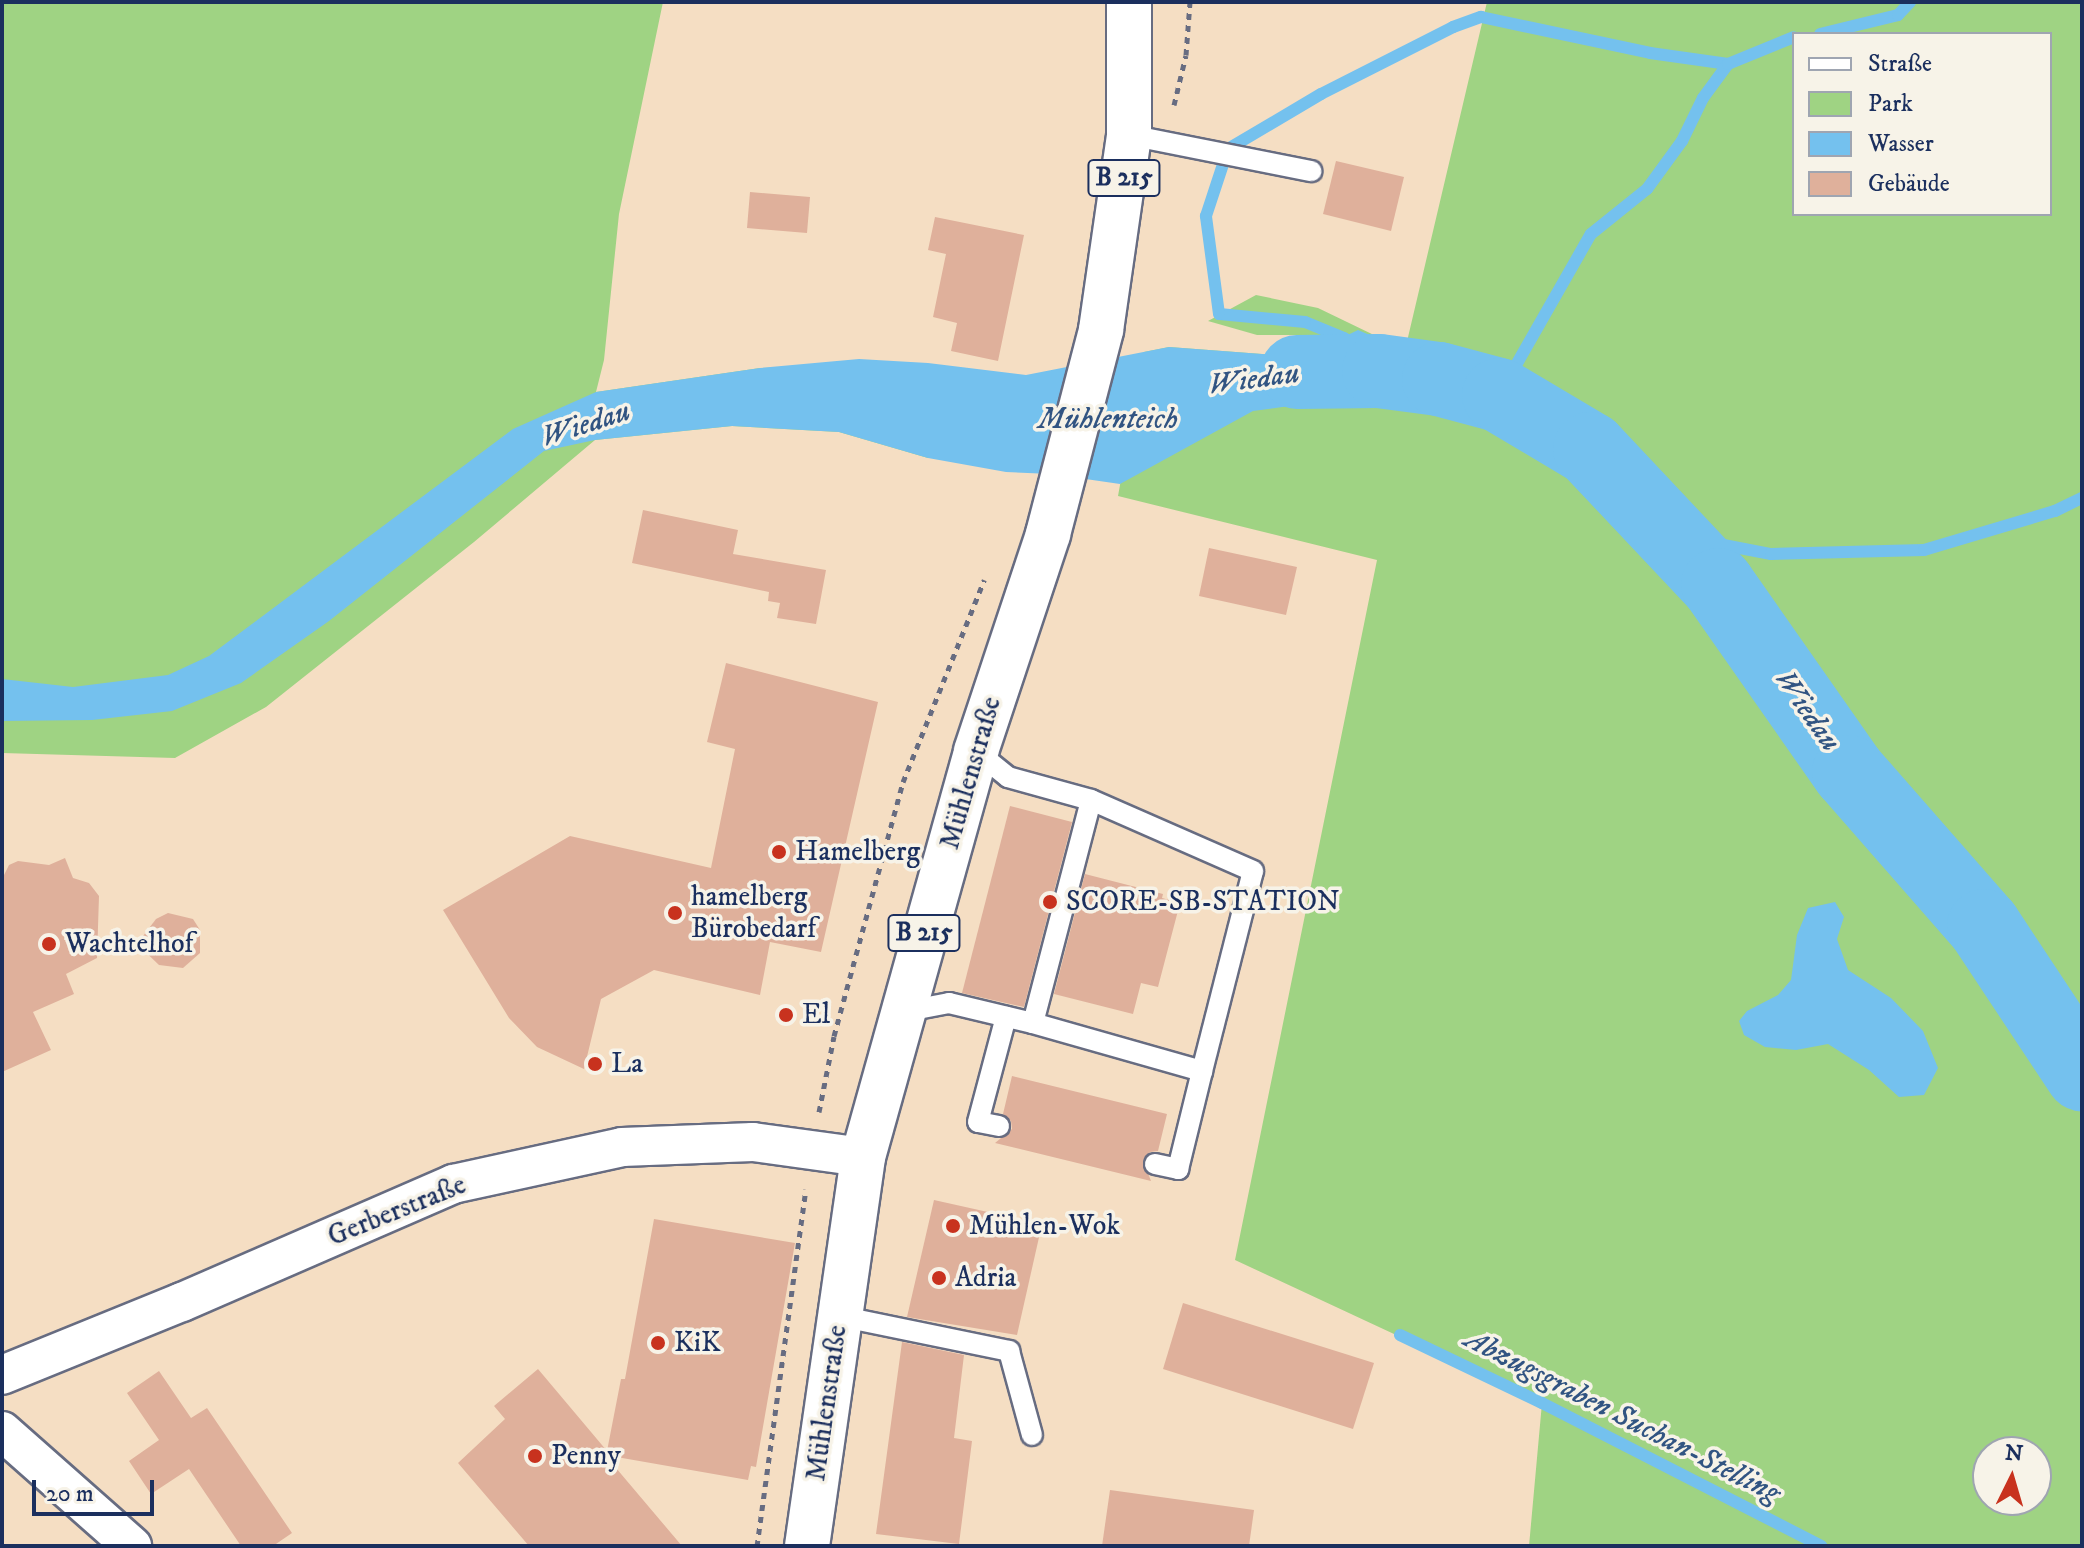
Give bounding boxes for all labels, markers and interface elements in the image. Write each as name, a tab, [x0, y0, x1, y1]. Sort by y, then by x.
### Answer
legend	[1792, 32, 2052, 216]
text: Straße	[1868, 49, 1932, 79]
text: Park	[1868, 89, 1913, 119]
text: Wasser	[1868, 129, 1934, 159]
road number: B 215	[1086, 156, 1162, 200]
text: Gebäude	[1868, 169, 1950, 199]
water label: Wiedau	[1206, 356, 1302, 404]
water label: Wiedau	[537, 394, 635, 456]
water label: Mühlenteich	[1038, 402, 1178, 438]
water label: Wiedau	[1766, 663, 1848, 759]
street label: Mühlenstraße	[933, 693, 1009, 853]
place label: Hamelberg	[795, 835, 920, 869]
marker: Hamelberg	[770, 843, 788, 861]
place label: hamelberg Bürobedarf	[691, 880, 816, 946]
place label: SCORE-SB-STATION	[1066, 885, 1340, 919]
marker: SCORE-SB-STATION	[1041, 893, 1059, 911]
marker: hamelberg Bürobedarf	[666, 904, 684, 922]
road number: B 215	[886, 911, 962, 955]
place label: Wachtelhof	[65, 927, 193, 961]
marker: Wachtelhof	[40, 935, 58, 953]
place label: El	[802, 998, 830, 1032]
marker: El	[777, 1006, 795, 1024]
place label: La	[611, 1047, 643, 1081]
marker: La	[586, 1055, 604, 1073]
street label: Gerberstraße	[323, 1168, 471, 1254]
place label: Mühlen-Wok	[969, 1209, 1120, 1243]
marker: Mühlen-Wok	[944, 1217, 962, 1235]
place label: Adria	[955, 1261, 1016, 1295]
marker: Adria	[930, 1269, 948, 1287]
water label: Abzugsgraben Suchan-Stelling	[1458, 1322, 1786, 1512]
street label: Mühlenstraße	[799, 1323, 855, 1483]
place label: KiK	[674, 1326, 721, 1360]
marker: KiK	[649, 1334, 667, 1352]
north arrow	[1972, 1436, 2052, 1516]
place label: Penny	[551, 1439, 621, 1473]
text: N	[2004, 1439, 2024, 1468]
marker: Penny	[526, 1447, 544, 1465]
scale bar	[36, 1464, 158, 1514]
text: 20 m	[46, 1479, 94, 1509]

